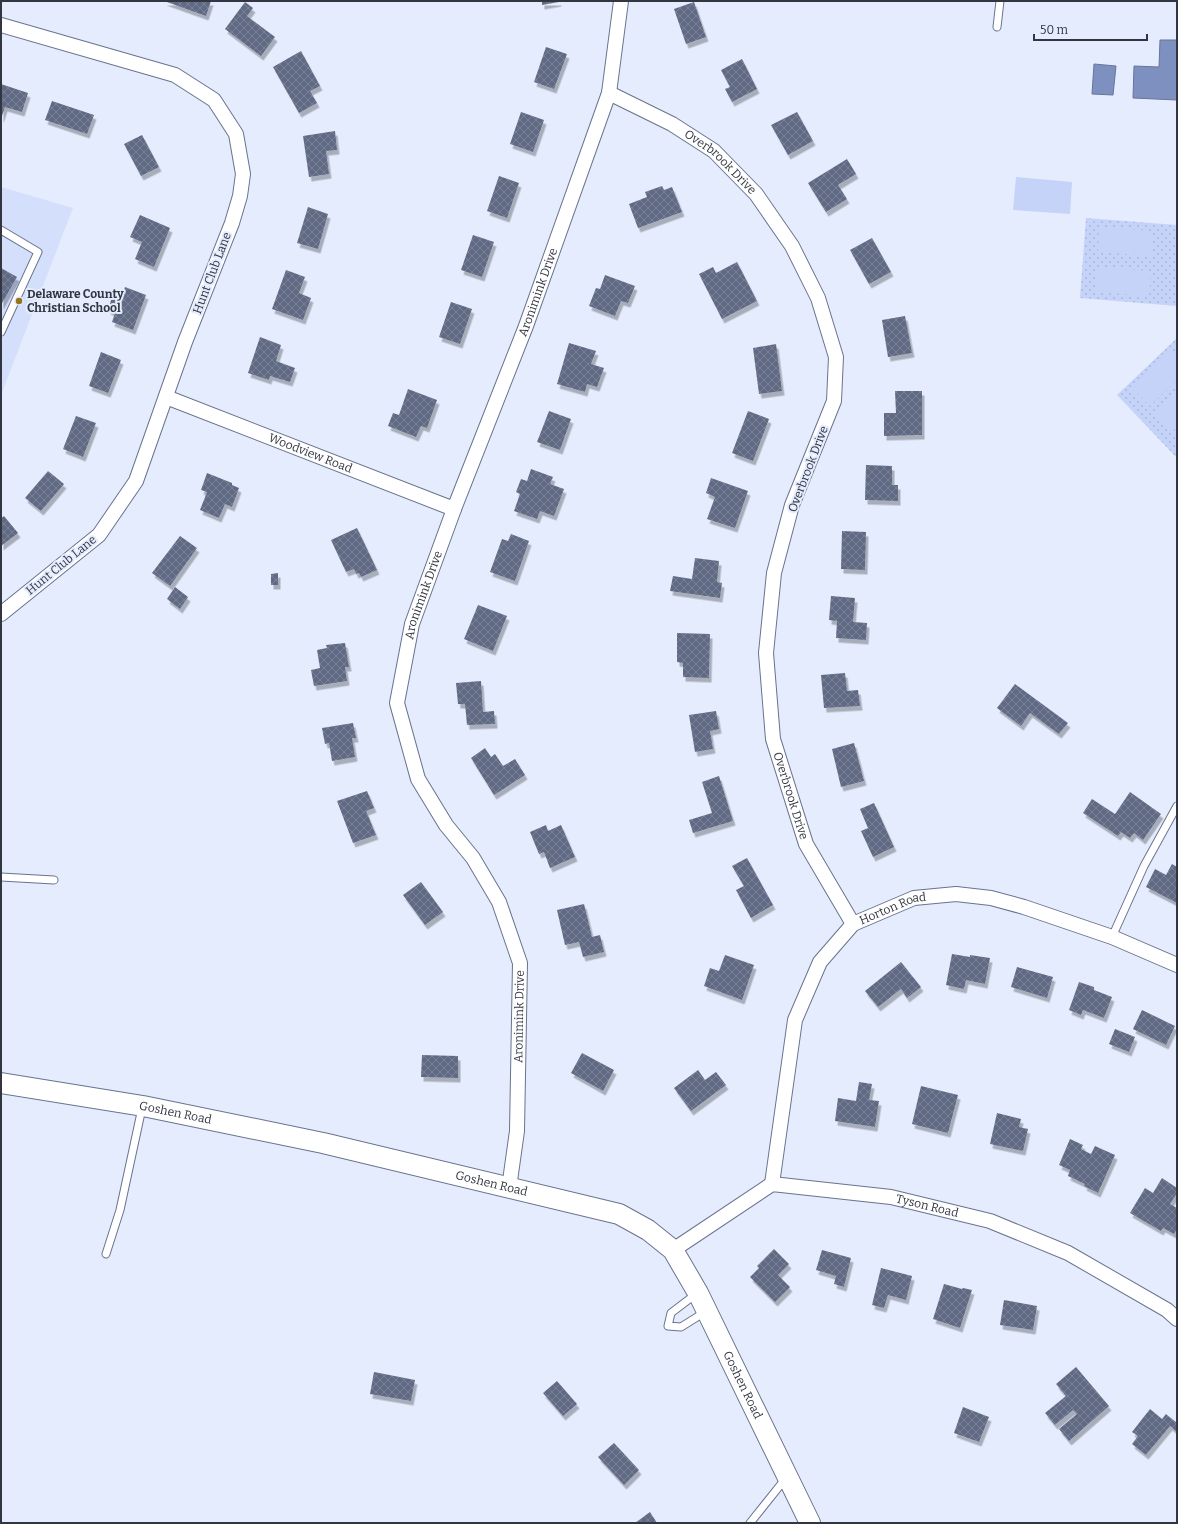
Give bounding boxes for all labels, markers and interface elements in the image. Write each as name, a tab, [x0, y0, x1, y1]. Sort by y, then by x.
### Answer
scale bar	[1034, 16, 1147, 42]
text: 50 m	[1040, 23, 1069, 37]
street label: Overbrook Drive	[682, 127, 759, 197]
street label: Hunt Club Lane	[190, 230, 234, 316]
street label: Aronimink Drive	[516, 246, 560, 338]
place label: Delaware County Christian School	[27, 287, 124, 315]
marker: Delaware County Christian School	[14, 296, 24, 306]
street label: Overbrook Drive	[785, 424, 831, 514]
street label: Woodview Road	[267, 431, 354, 476]
street label: Hunt Club Lane	[23, 532, 99, 598]
street label: Aronimink Drive	[402, 549, 445, 640]
street label: Overbrook Drive	[770, 750, 811, 841]
street label: Horton Road	[857, 890, 927, 928]
street label: Aronimink Drive	[511, 970, 527, 1063]
street label: Goshen Road	[138, 1098, 213, 1127]
street label: Goshen Road	[454, 1168, 529, 1199]
street label: Tyson Road	[895, 1191, 960, 1220]
street label: Goshen Road	[720, 1349, 765, 1421]

